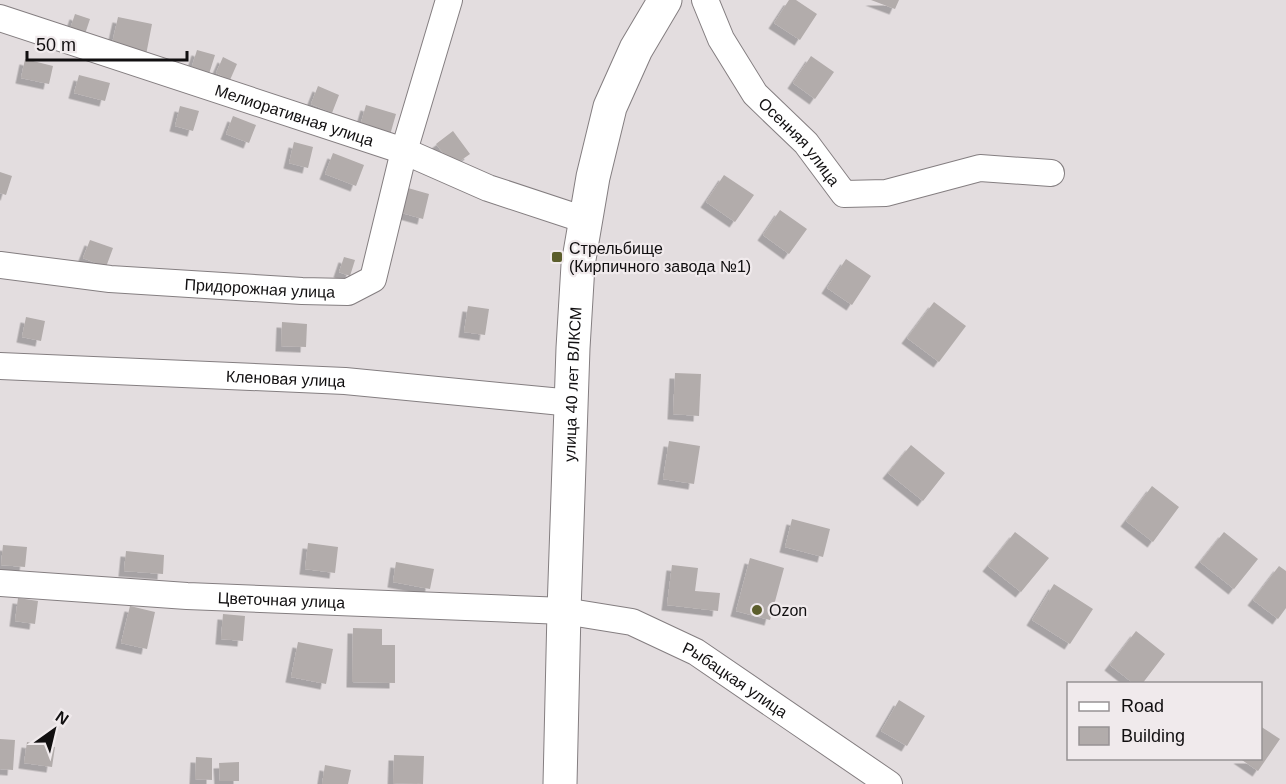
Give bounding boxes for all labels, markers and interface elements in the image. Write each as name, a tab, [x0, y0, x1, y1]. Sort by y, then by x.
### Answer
scale bar	[27, 24, 188, 62]
text: 50 m	[36, 35, 76, 55]
street label: Мелиоративная улица	[213, 81, 376, 149]
street label: Осенняя улица	[755, 94, 843, 189]
place label: Стрельбище (Кирпичного завода №1)	[569, 240, 751, 275]
marker: Стрельбище (Кирпичного завода №1)	[550, 250, 564, 264]
street label: Придорожная улица	[184, 275, 335, 300]
street label: улица 40 лет ВЛКСМ	[561, 306, 584, 462]
street label: Кленовая улица	[226, 367, 346, 390]
street label: Цветочная улица	[217, 589, 346, 611]
place label: Ozon	[769, 602, 807, 619]
marker: Ozon	[750, 603, 764, 617]
street label: Рыбацкая улица	[680, 639, 791, 721]
legend	[1067, 682, 1262, 760]
text: Road	[1121, 696, 1164, 716]
north arrow	[24, 700, 84, 760]
text: N	[53, 708, 72, 728]
text: Building	[1121, 726, 1185, 746]

